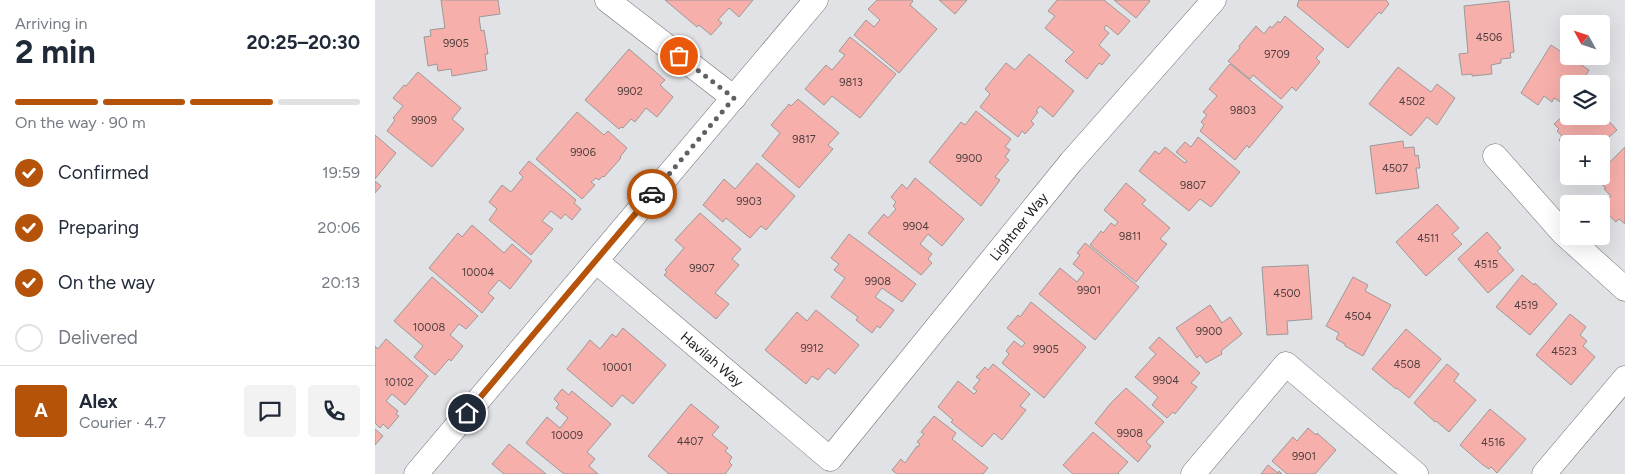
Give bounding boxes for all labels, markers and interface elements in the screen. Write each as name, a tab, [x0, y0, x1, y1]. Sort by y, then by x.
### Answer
text: Arriving in	[15, 14, 87, 33]
north arrow	[1560, 15, 1610, 65]
map controls	[1560, 15, 1610, 245]
text: 20:25–20:30	[247, 31, 360, 54]
house number: 4506	[1476, 31, 1502, 44]
text: 2 min	[15, 33, 96, 71]
pin	[658, 35, 700, 77]
house number: 9905	[443, 37, 469, 50]
icon: bag	[665, 42, 693, 70]
house number: 9709	[1264, 48, 1290, 61]
button: layers	[1560, 75, 1610, 125]
house number: 9813	[839, 76, 863, 89]
house number: 9902	[617, 85, 643, 98]
house number: 4502	[1399, 95, 1425, 108]
house number: 9803	[1230, 104, 1256, 117]
text: On the way · 90 m	[15, 113, 146, 132]
house number: 9909	[411, 114, 437, 127]
house number: 9817	[792, 133, 816, 146]
button: +	[1560, 135, 1610, 185]
house number: 9906	[570, 146, 596, 159]
house number: 9900	[956, 152, 982, 165]
icon: check	[15, 159, 43, 187]
text: Confirmed	[58, 161, 149, 184]
house number: 4507	[1382, 162, 1408, 175]
text: 19:59	[322, 163, 360, 182]
courier	[627, 169, 677, 219]
house number: 9807	[1180, 179, 1206, 192]
icon: car	[638, 180, 666, 208]
street label: Lightner Way	[986, 188, 1052, 264]
house number: 9903	[736, 195, 762, 208]
button: −	[1560, 195, 1610, 245]
icon: check	[15, 214, 43, 242]
text: Preparing	[58, 216, 139, 239]
text: 20:06	[317, 218, 360, 237]
house number: 9904	[903, 220, 929, 233]
house number: 9811	[1119, 230, 1141, 243]
house number: 4511	[1417, 232, 1439, 245]
house number: 4515	[1474, 258, 1498, 271]
house number: 9907	[689, 262, 715, 275]
house number: 10004	[462, 266, 494, 279]
icon: check	[15, 269, 43, 297]
text: On the way	[58, 271, 155, 294]
text: 20:13	[321, 273, 360, 292]
house number: 9908	[865, 275, 891, 288]
house number: 9901	[1077, 284, 1101, 297]
house number: 4500	[1273, 287, 1301, 300]
house number: 4519	[1514, 299, 1538, 312]
house number: 4504	[1344, 310, 1372, 323]
house number: 10008	[413, 321, 445, 334]
house number: 9900	[1196, 325, 1222, 338]
text: Delivered	[58, 326, 138, 349]
street label: Havilah Way	[677, 328, 747, 391]
house number: 9912	[800, 342, 824, 355]
house number: 9905	[1033, 343, 1059, 356]
house number: 4523	[1551, 345, 1577, 358]
house number: 4508	[1394, 358, 1421, 371]
house number: 10001	[602, 361, 632, 374]
house number: 9904	[1153, 374, 1179, 387]
house number: 10102	[384, 376, 414, 389]
button: chat	[244, 385, 296, 437]
button: phone	[308, 385, 360, 437]
text: Alex	[79, 390, 118, 413]
pin	[446, 392, 488, 434]
text: A	[34, 399, 48, 422]
icon: home	[453, 399, 481, 427]
text: Courier · 4.7	[79, 413, 166, 432]
house number: 9908	[1117, 427, 1143, 440]
house number: 10009	[551, 429, 583, 442]
house number: 4407	[677, 435, 703, 448]
house number: 4516	[1481, 436, 1505, 449]
house number: 9901	[1292, 450, 1316, 463]

